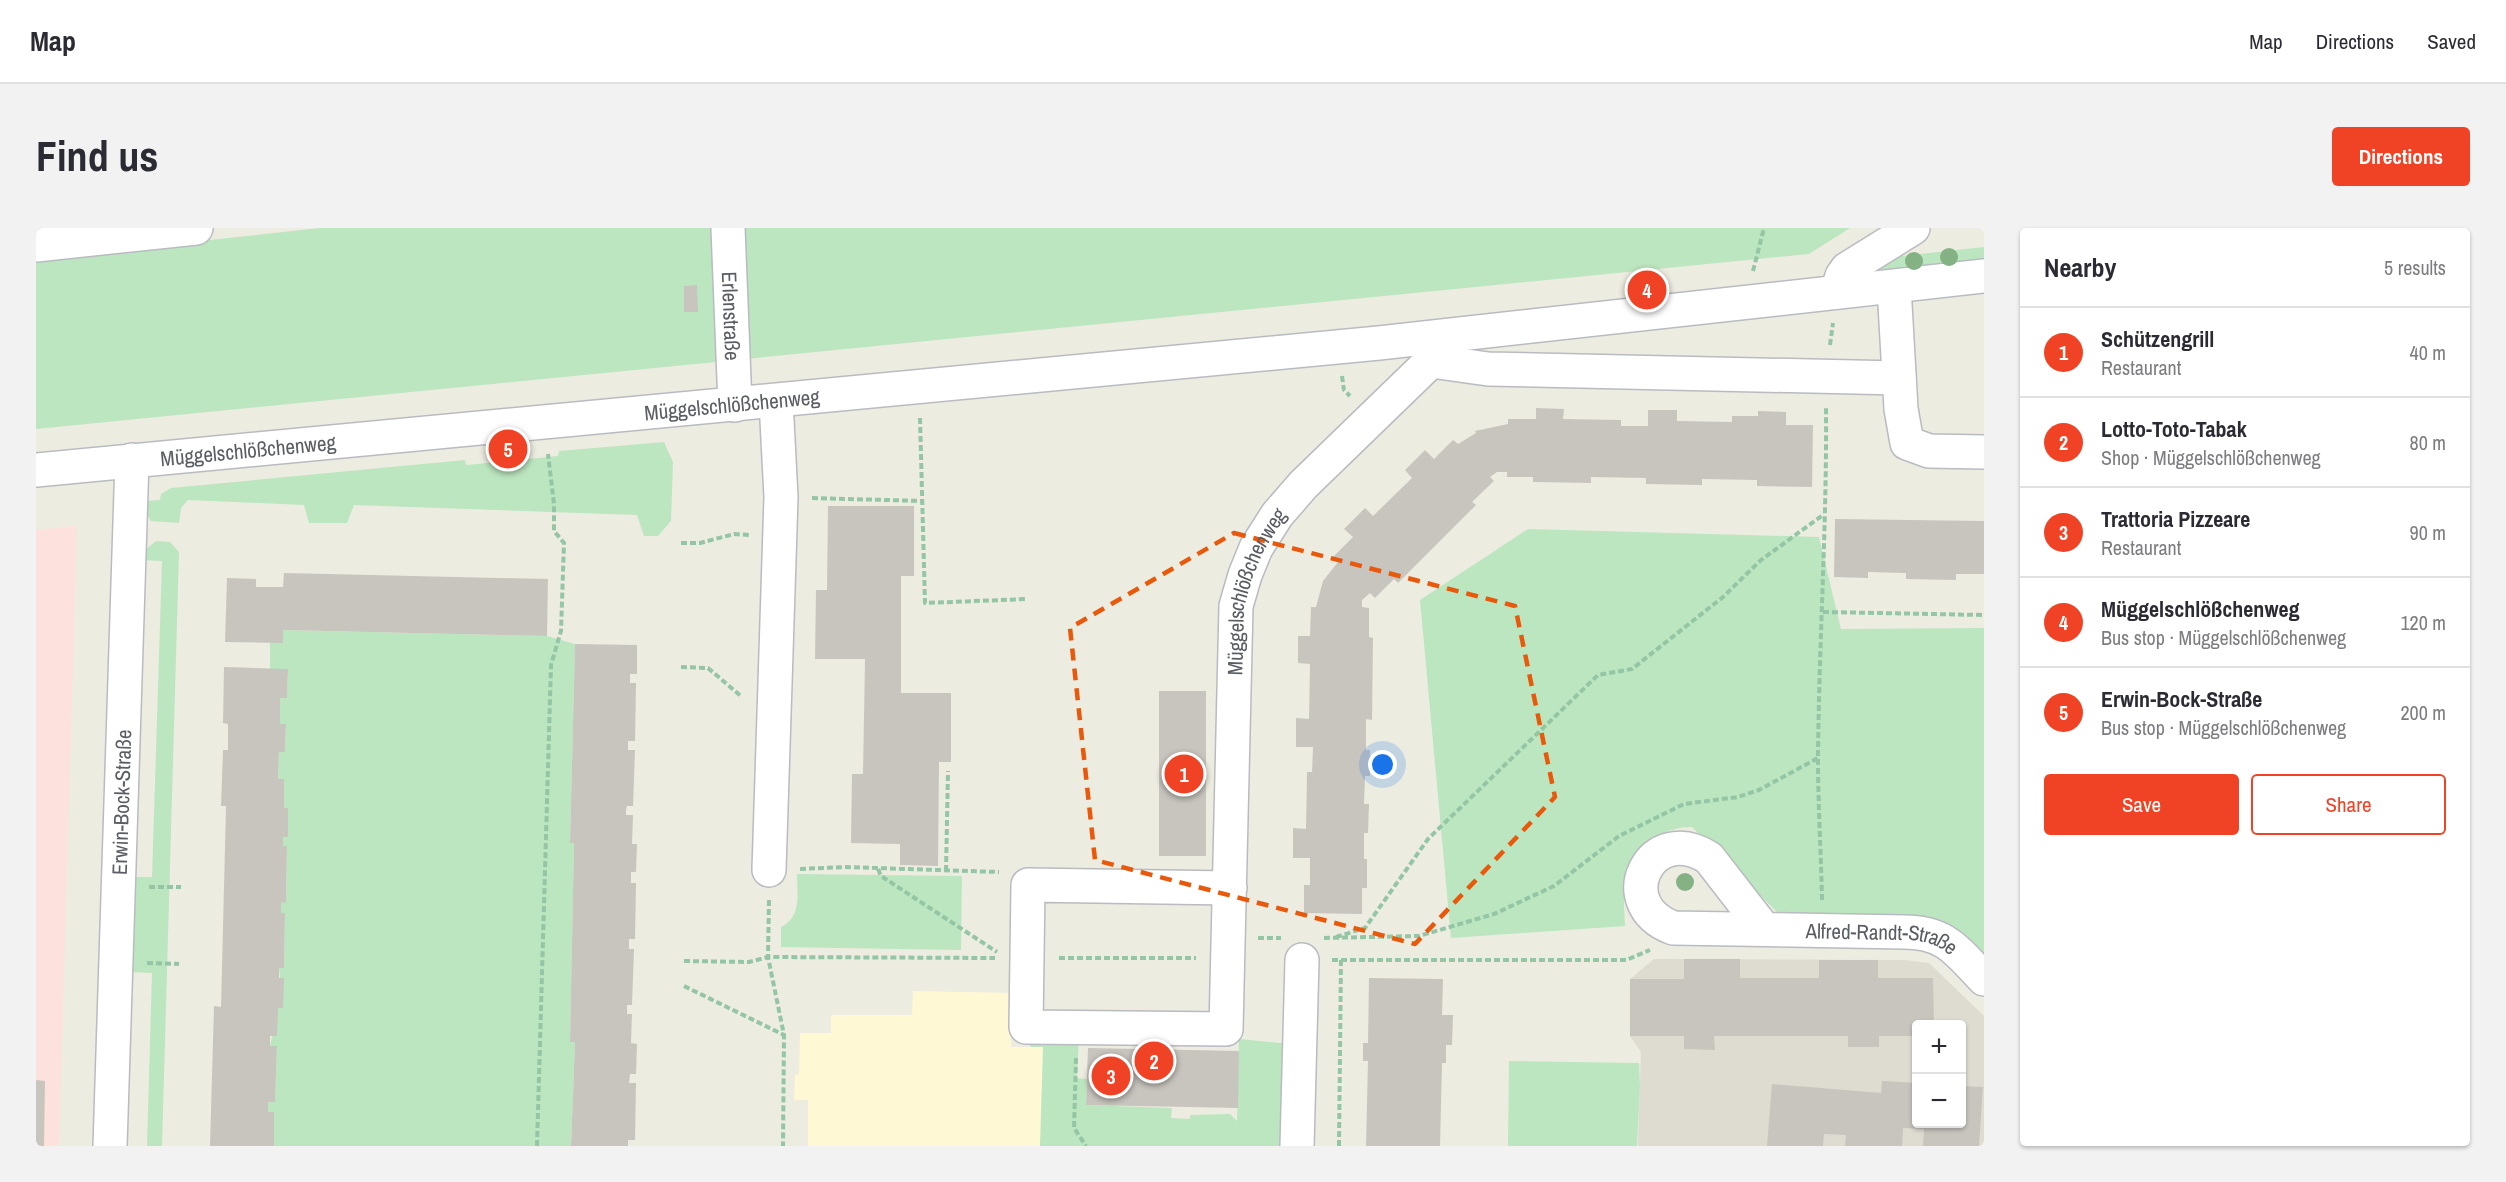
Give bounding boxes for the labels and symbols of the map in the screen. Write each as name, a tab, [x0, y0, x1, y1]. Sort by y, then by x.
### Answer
pin: 4	[1628, 268, 1666, 312]
street label: Erlenstraße	[715, 271, 748, 361]
street label: Müggelschlößchenweg	[643, 381, 821, 427]
pin: 5	[488, 426, 528, 472]
street label: Müggelschlößchenweg	[159, 427, 338, 473]
street label: Müggelschlößchenweg	[1220, 500, 1292, 676]
street label: Erwin-Bock-Straße	[104, 729, 138, 875]
your location	[1368, 750, 1397, 779]
pin: 1	[1164, 752, 1204, 796]
street label: Alfred-Randt-Straße	[1804, 916, 1964, 961]
pin: 2	[1134, 1038, 1174, 1084]
pin: 3	[1092, 1054, 1130, 1098]

